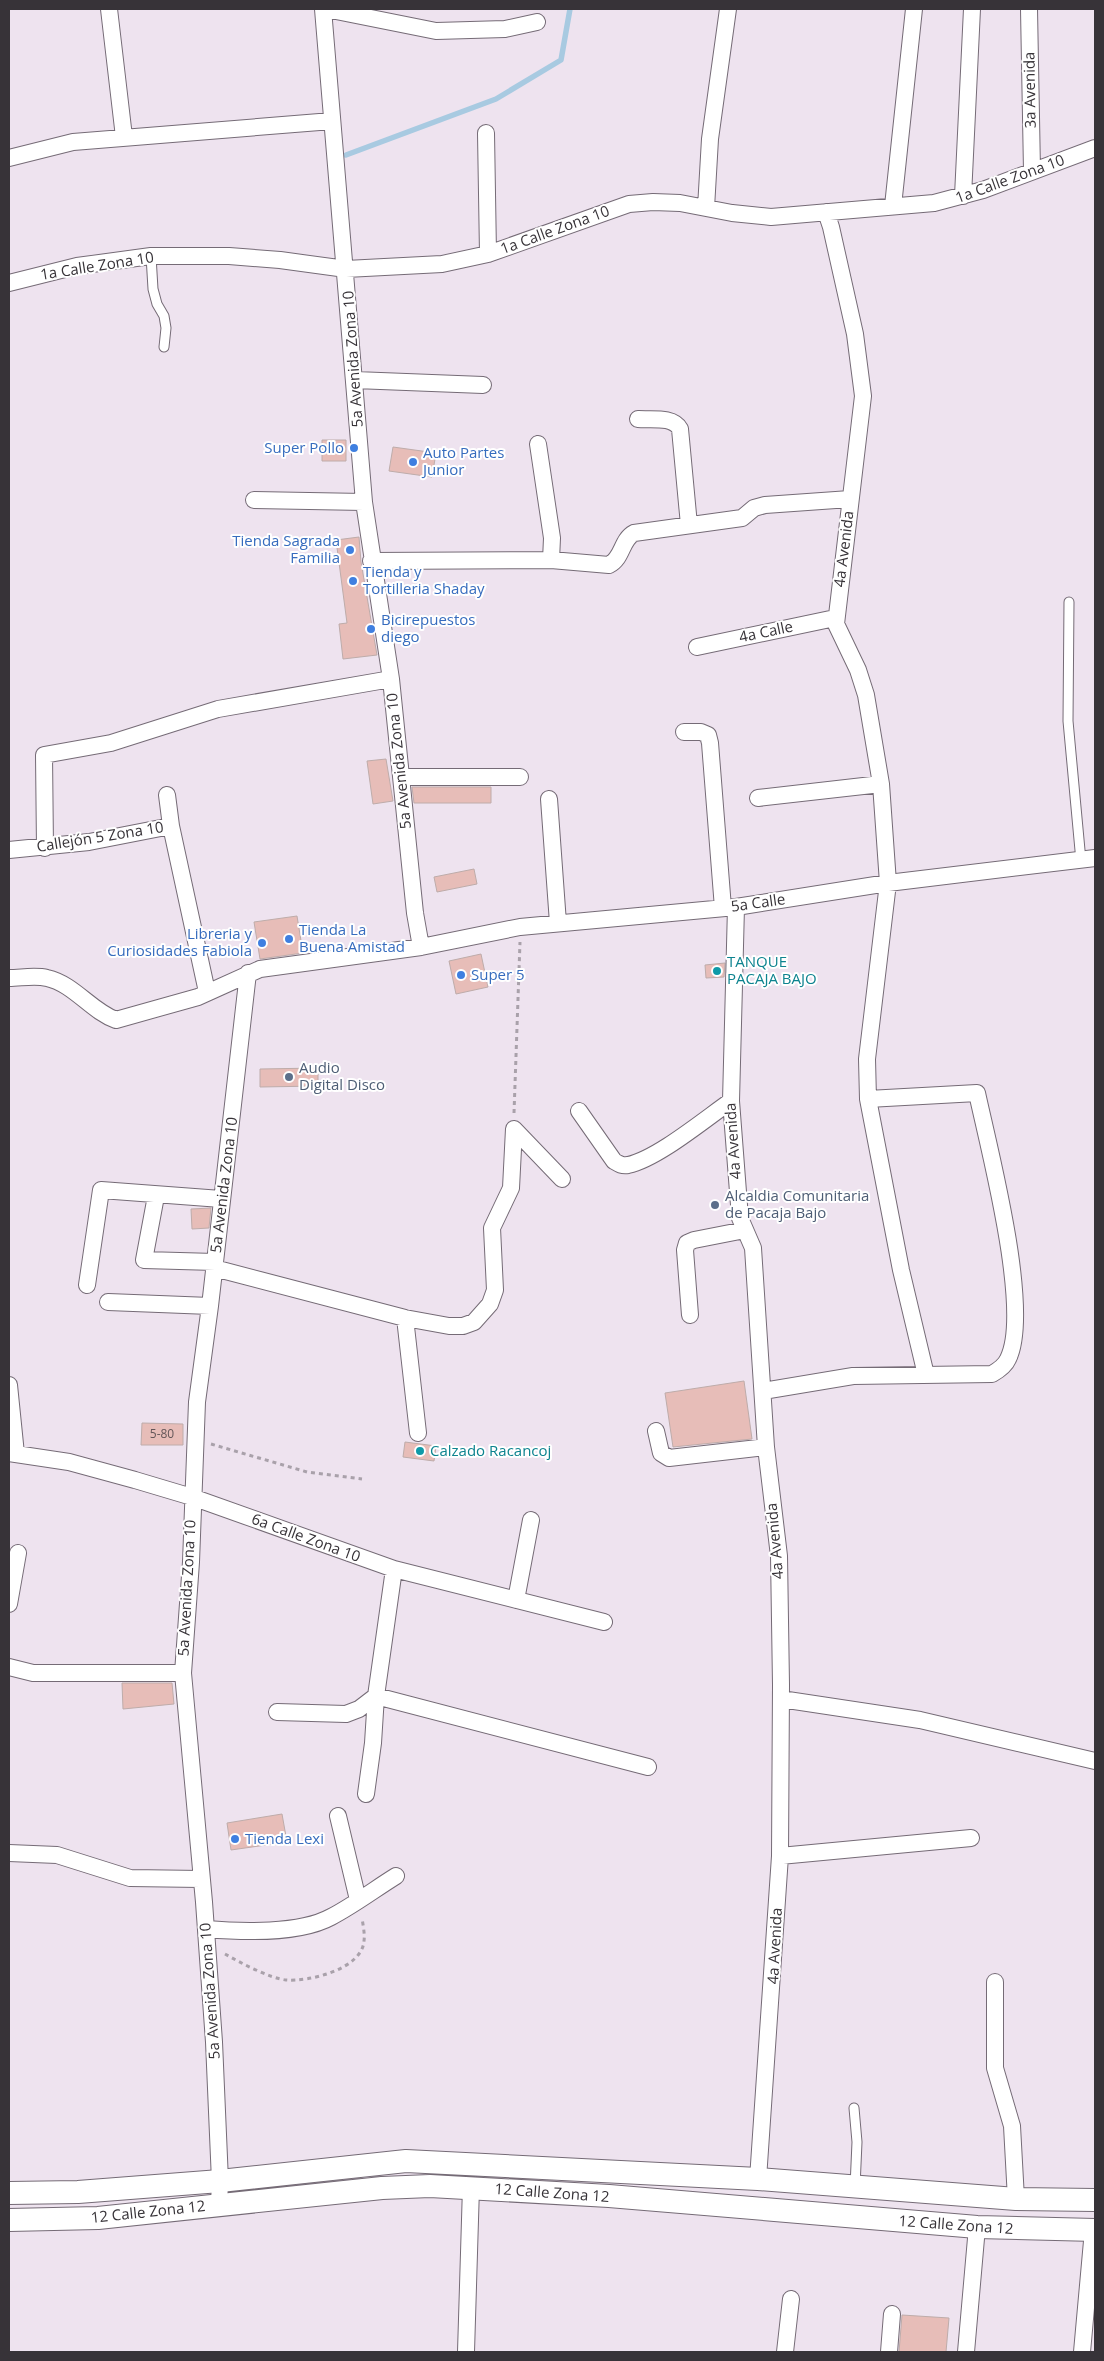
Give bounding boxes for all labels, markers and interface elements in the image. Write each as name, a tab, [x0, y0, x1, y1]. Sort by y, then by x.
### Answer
street label: 3a Avenida	[1018, 51, 1040, 129]
street label: 1a Calle Zona 10	[952, 149, 1067, 207]
street label: 1a Calle Zona 10	[497, 200, 612, 258]
street label: 1a Calle Zona 10	[39, 246, 155, 284]
street label: 5a Avenida Zona 10	[337, 290, 367, 428]
place label: Super Pollo	[264, 437, 344, 457]
marker: Super Pollo	[348, 442, 360, 454]
place label: Auto Partes Junior	[421, 442, 504, 479]
marker: Auto Partes Junior	[407, 456, 419, 468]
street label: 4a Avenida	[828, 510, 858, 588]
place label: Tienda Sagrada Familia	[232, 530, 340, 567]
marker: Tienda Sagrada Familia	[344, 544, 356, 556]
place label: Tienda y Tortilleria Shaday	[363, 561, 485, 598]
marker: Tienda y Tortilleria Shaday	[347, 575, 359, 587]
place label: Bicirepuestos diego	[381, 609, 475, 646]
street label: 4a Calle	[737, 616, 795, 646]
marker: Bicirepuestos diego	[365, 623, 377, 635]
street label: 5a Avenida Zona 10	[381, 692, 415, 830]
street label: Callejón 5 Zona 10	[35, 816, 165, 856]
street label: 5a Calle	[729, 888, 786, 916]
place label: Tienda La Buena Amistad	[299, 919, 405, 956]
place label: Libreria y Curiosidades Fabiola	[107, 923, 252, 960]
marker: Tienda La Buena Amistad	[283, 933, 295, 945]
marker: Libreria y Curiosidades Fabiola	[256, 937, 268, 949]
place label: TANQUE PACAJA BAJO	[727, 951, 817, 988]
place label: Super 5	[471, 964, 525, 984]
marker: TANQUE PACAJA BAJO	[711, 965, 723, 977]
marker: Super 5	[455, 969, 467, 981]
place label: Audio Digital Disco	[299, 1057, 385, 1094]
marker: Audio Digital Disco	[283, 1071, 295, 1083]
street label: 4a Avenida	[719, 1102, 745, 1180]
street label: 5a Avenida Zona 10	[205, 1116, 241, 1254]
place label: Alcaldia Comunitaria de Pacaja Bajo	[725, 1185, 869, 1222]
marker: Alcaldia Comunitaria de Pacaja Bajo	[709, 1199, 721, 1211]
house number: 5-80	[150, 1425, 174, 1442]
place label: Calzado Racancoj	[430, 1440, 551, 1460]
marker: Calzado Racancoj	[414, 1445, 426, 1457]
street label: 4a Avenida	[761, 1502, 787, 1580]
street label: 6a Calle Zona 10	[249, 1508, 364, 1566]
street label: 5a Avenida Zona 10	[172, 1519, 200, 1657]
place label: Tienda Lexi	[245, 1828, 324, 1848]
marker: Tienda Lexi	[229, 1833, 241, 1845]
street label: 4a Avenida	[762, 1907, 786, 1985]
street label: 5a Avenida Zona 10	[194, 1922, 224, 2060]
street label: 12 Calle Zona 12	[494, 2178, 610, 2206]
street label: 12 Calle Zona 12	[90, 2195, 206, 2227]
street label: 12 Calle Zona 12	[898, 2210, 1014, 2238]

